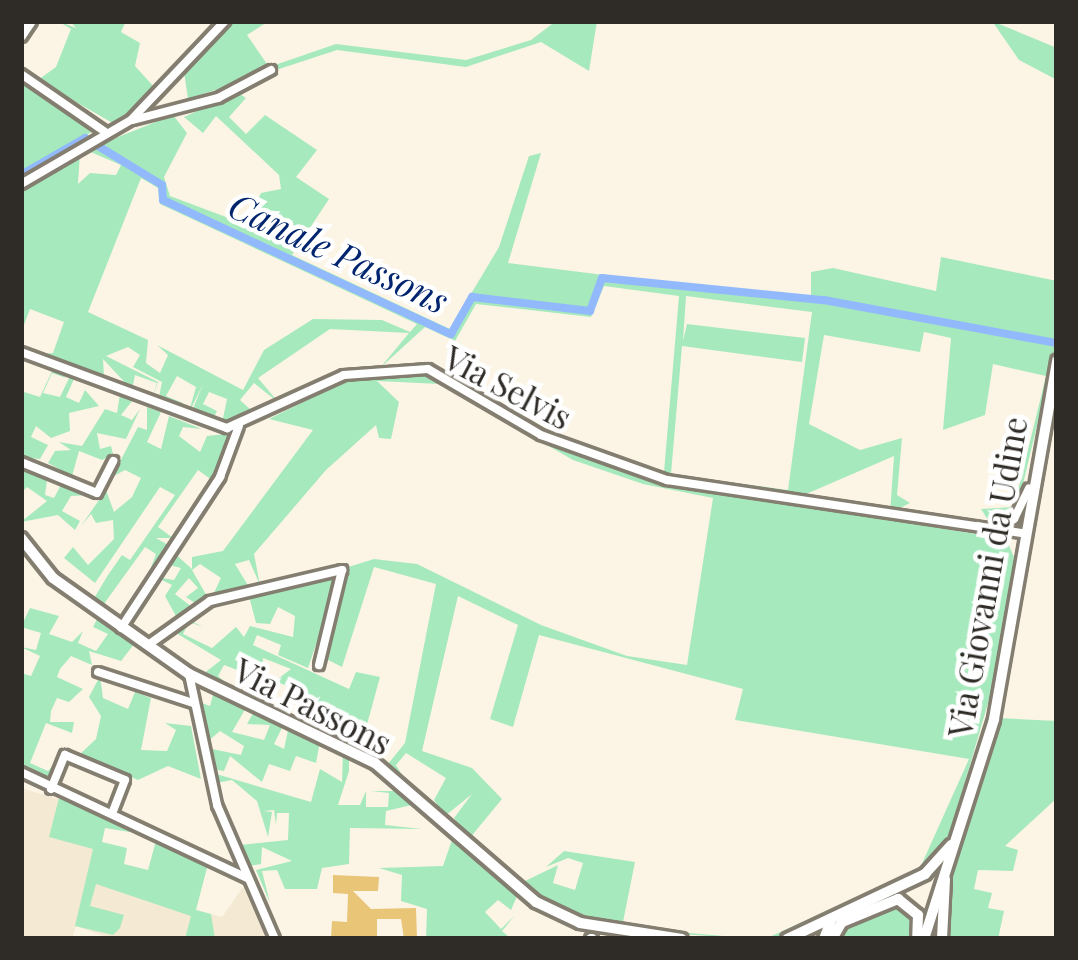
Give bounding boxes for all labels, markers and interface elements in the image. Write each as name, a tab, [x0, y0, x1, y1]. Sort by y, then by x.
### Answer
water label: Canale Passons	[223, 182, 455, 322]
street label: Via Selvis	[437, 337, 579, 437]
street label: Via Giovanni da Udine	[939, 413, 1035, 741]
street label: Via Passons	[228, 649, 398, 763]

